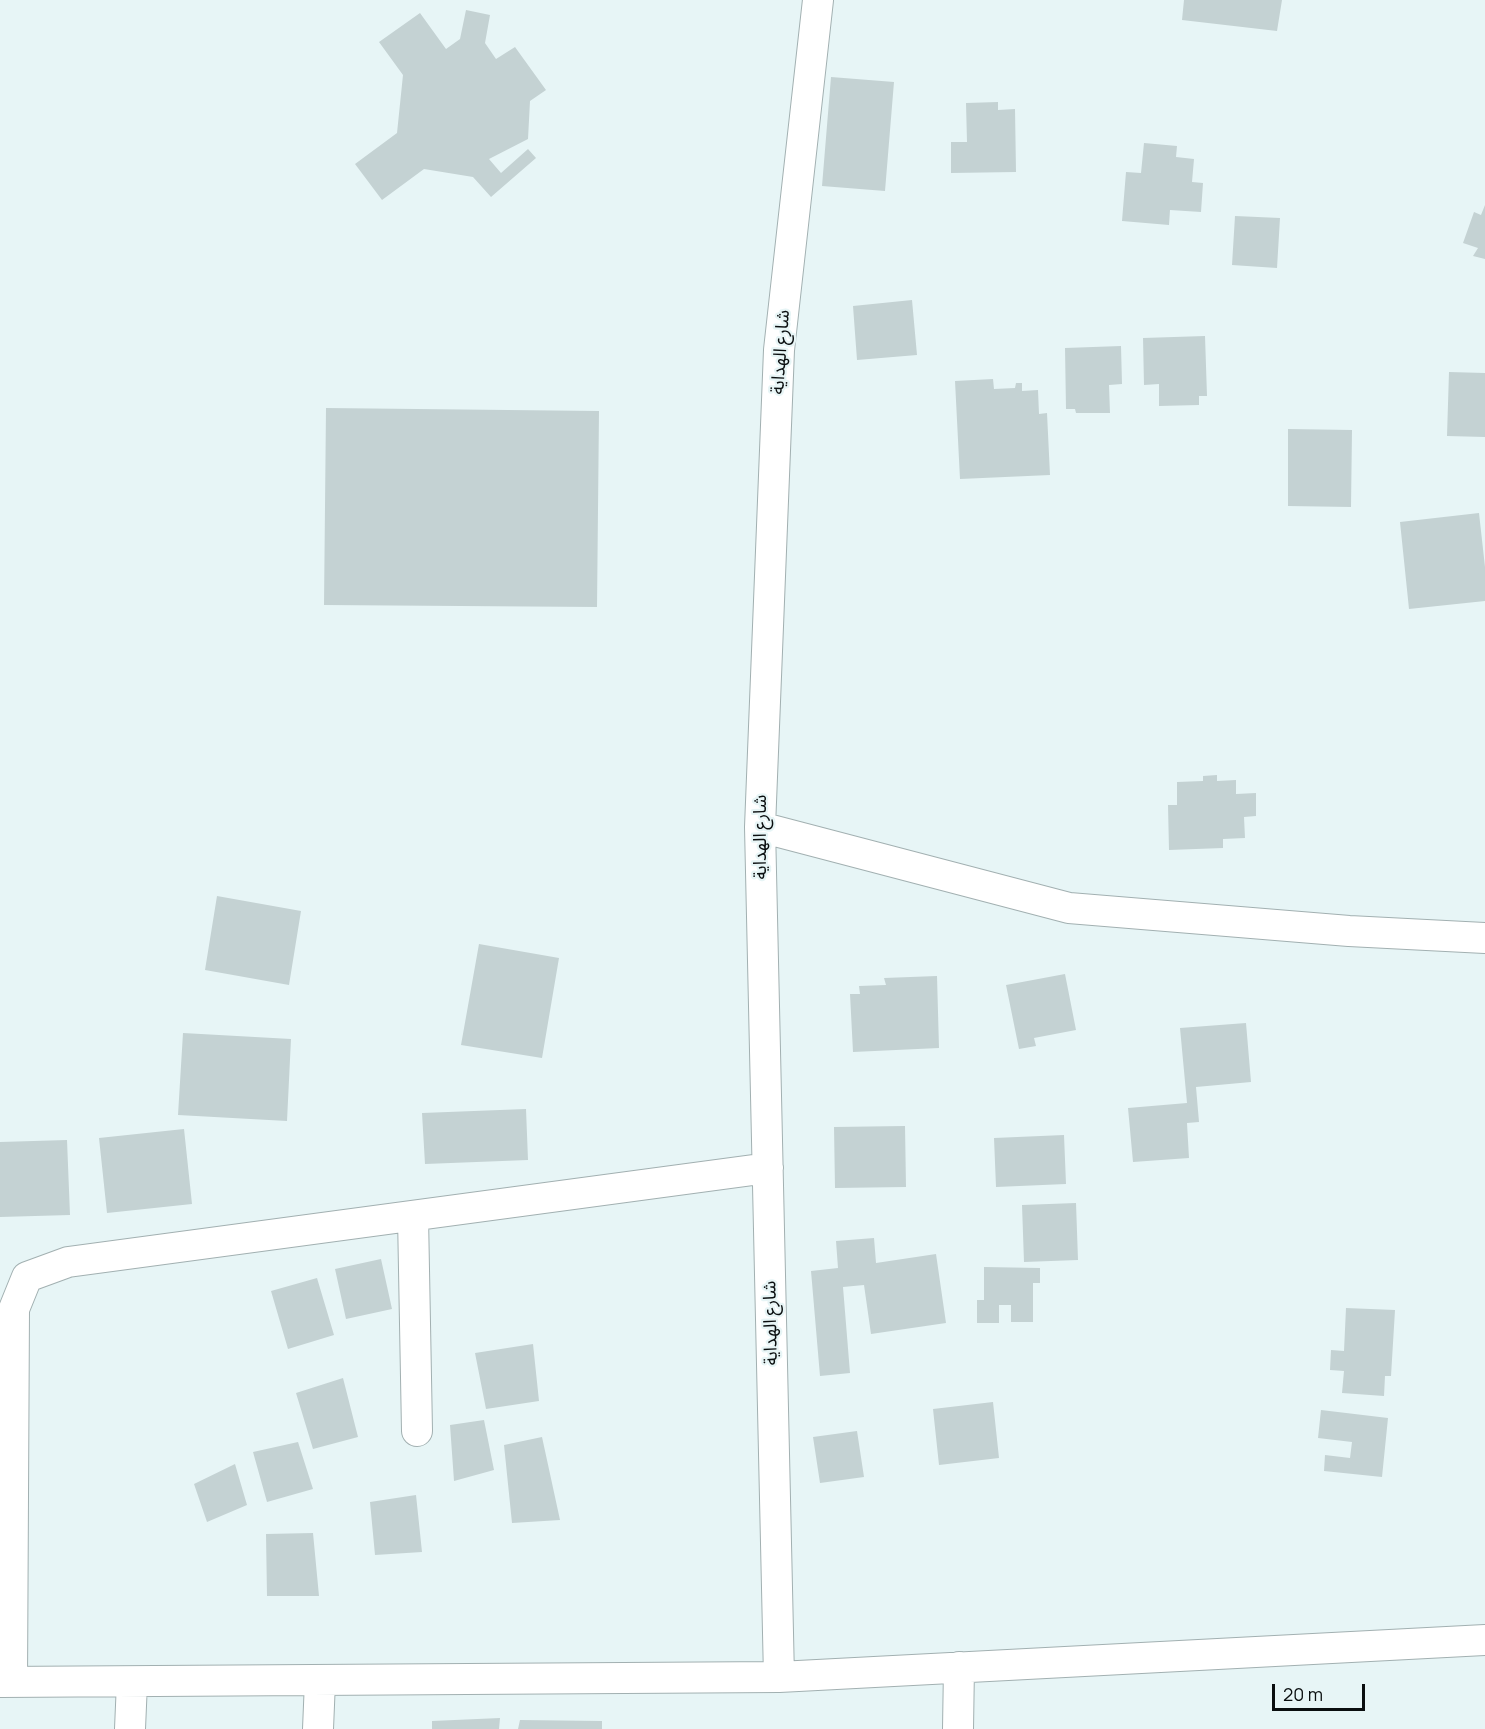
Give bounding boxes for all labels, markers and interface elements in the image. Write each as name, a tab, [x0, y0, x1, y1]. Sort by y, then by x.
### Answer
street label: شارع الهداية	[767, 309, 795, 395]
street label: شارع الهداية	[750, 795, 772, 879]
street label: شارع الهداية	[759, 1280, 783, 1366]
scale bar	[1275, 1672, 1368, 1710]
text: 20 m	[1283, 1682, 1323, 1706]

